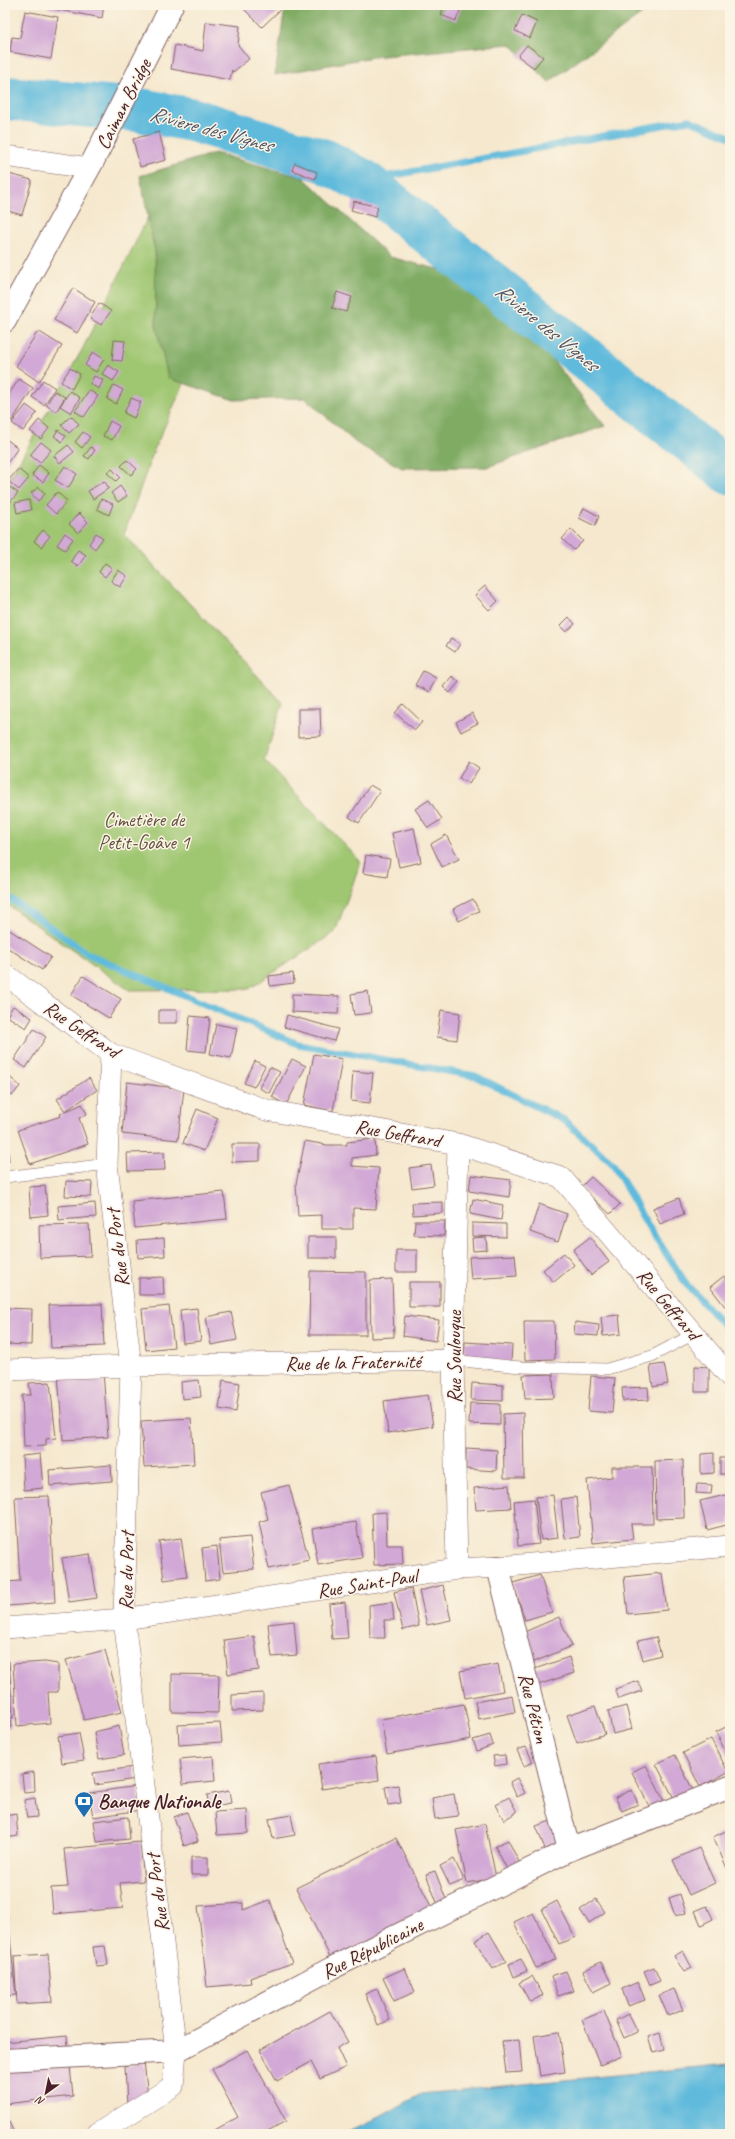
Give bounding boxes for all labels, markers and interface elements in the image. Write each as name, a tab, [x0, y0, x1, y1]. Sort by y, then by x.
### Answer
street label: Caiman Bridge	[90, 54, 157, 154]
water label: Riviere des Vignes	[147, 100, 278, 159]
water label: Riviere des Vignes	[490, 278, 607, 379]
park label: Cimetière de Petit-Goâve 1	[98, 807, 191, 855]
street label: Rue Geffrard	[39, 995, 127, 1066]
street label: Rue Geffrard	[353, 1114, 446, 1154]
street label: Rue du Port	[100, 1204, 135, 1288]
street label: Rue Geffrard	[631, 1263, 708, 1348]
street label: Rue Soulouque	[442, 1309, 467, 1403]
street label: Rue de la Fraternité	[285, 1349, 424, 1376]
street label: Rue du Port	[113, 1528, 140, 1610]
street label: Rue Saint-Paul	[315, 1563, 422, 1604]
street label: Rue Pétion	[513, 1670, 555, 1747]
place label: Banque Nationale	[98, 1789, 222, 1814]
bank icon: Banque Nationale	[73, 1790, 95, 1818]
street label: Rue du Port	[140, 1849, 175, 1933]
street label: Rue Républicaine	[317, 1912, 428, 1985]
north arrow	[26, 2073, 66, 2113]
text: N	[32, 2092, 47, 2109]

